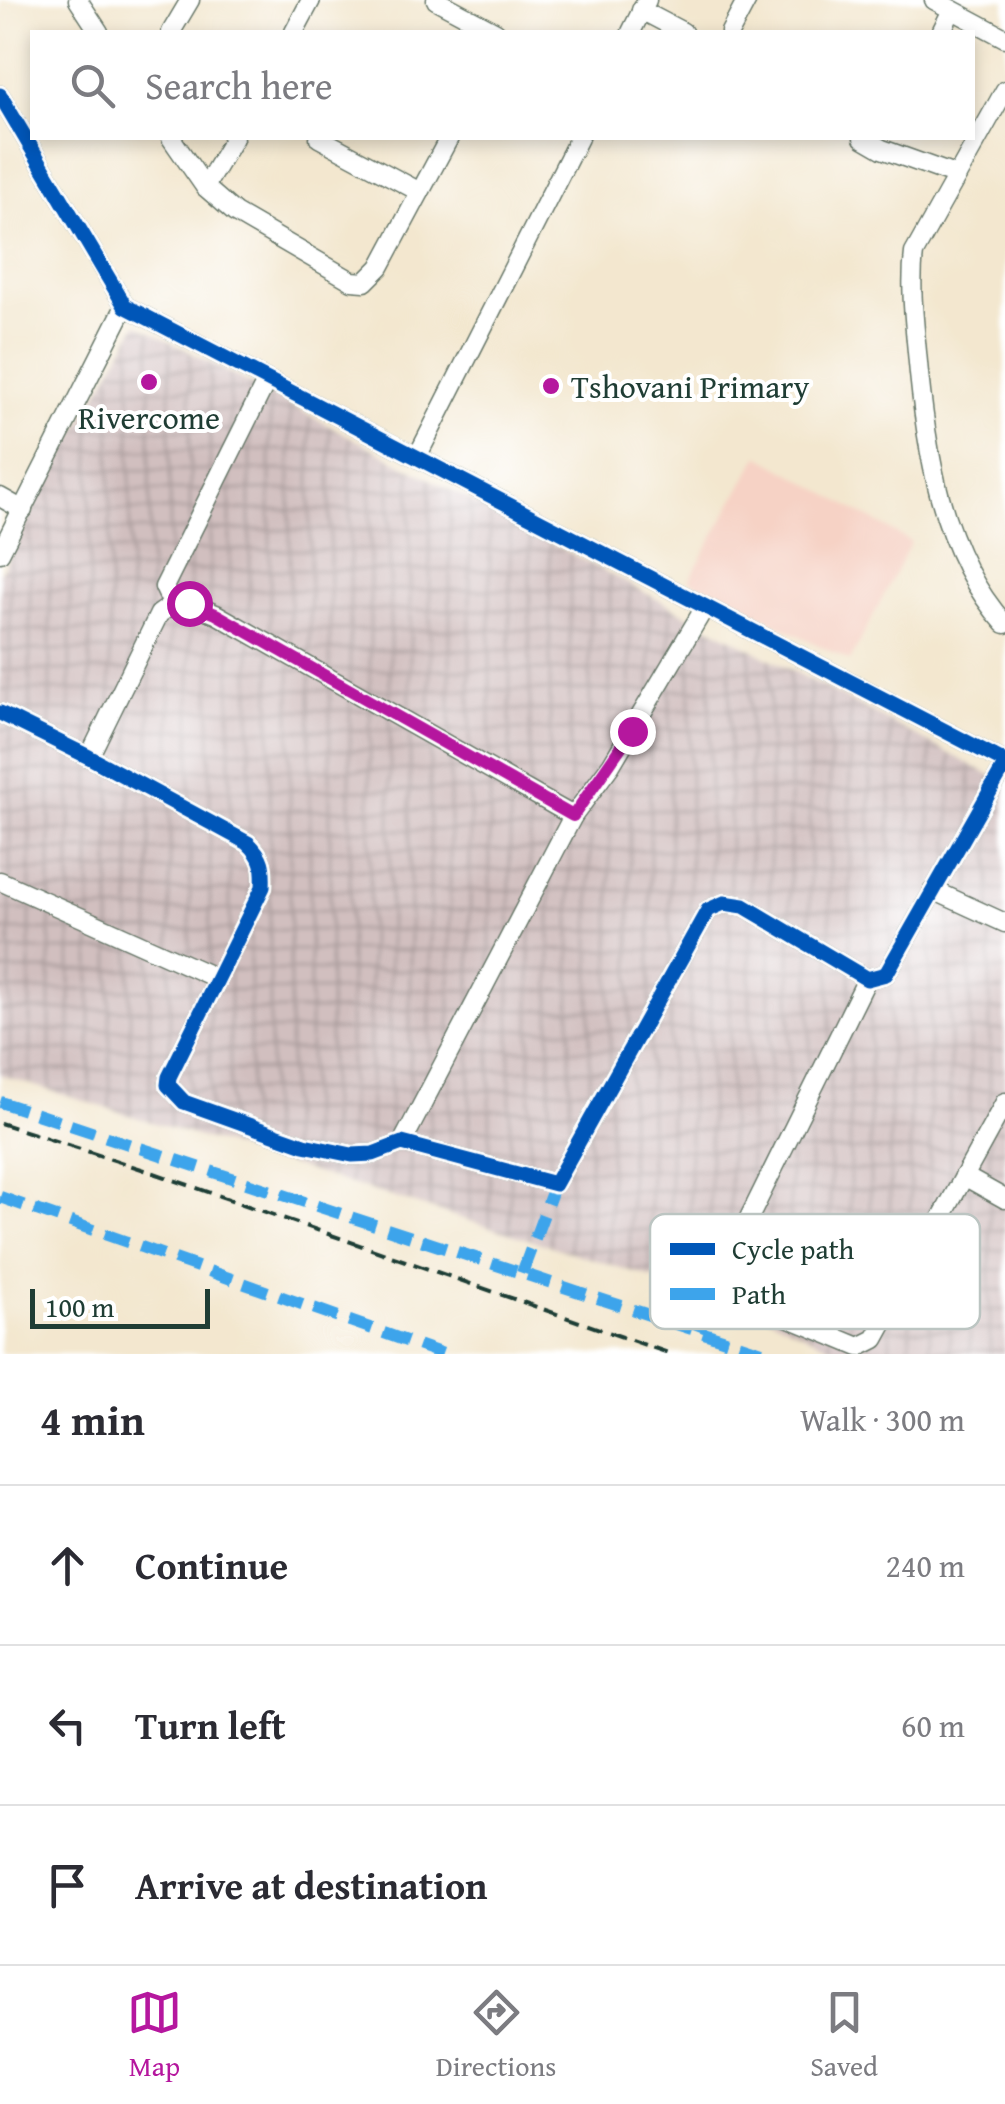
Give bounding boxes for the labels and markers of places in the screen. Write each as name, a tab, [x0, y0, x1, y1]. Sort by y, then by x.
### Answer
place label: Tshovani Primary	[571, 363, 810, 410]
marker: Rivercome	[138, 371, 160, 393]
marker: Tshovani Primary	[540, 375, 562, 397]
place label: Rivercome	[78, 394, 220, 441]

